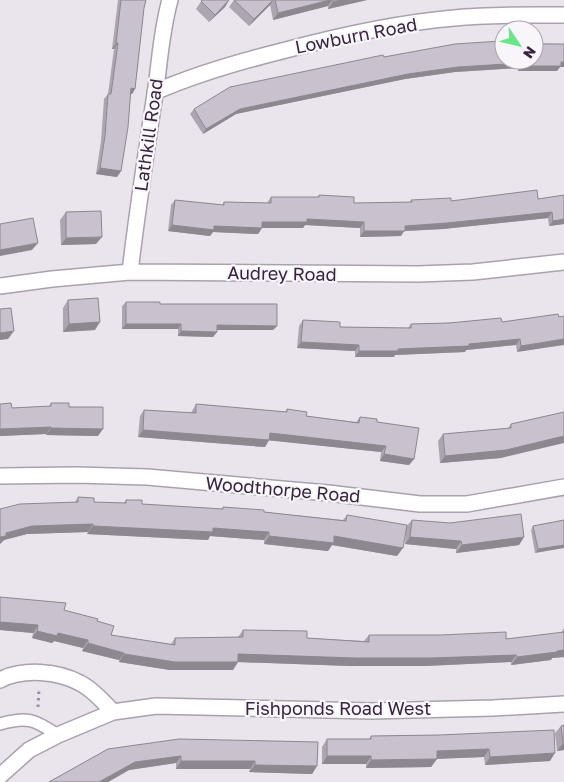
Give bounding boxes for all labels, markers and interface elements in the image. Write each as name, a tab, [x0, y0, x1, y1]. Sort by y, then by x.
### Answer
street label: Lowburn Road	[293, 12, 419, 58]
north arrow	[494, 20, 544, 70]
text: N	[520, 44, 540, 62]
street label: Lathkill Road	[129, 77, 167, 193]
street label: Audrey Road	[227, 261, 337, 285]
street label: Woodthorpe Road	[205, 471, 361, 507]
street label: Fishponds Road West	[245, 697, 431, 719]

